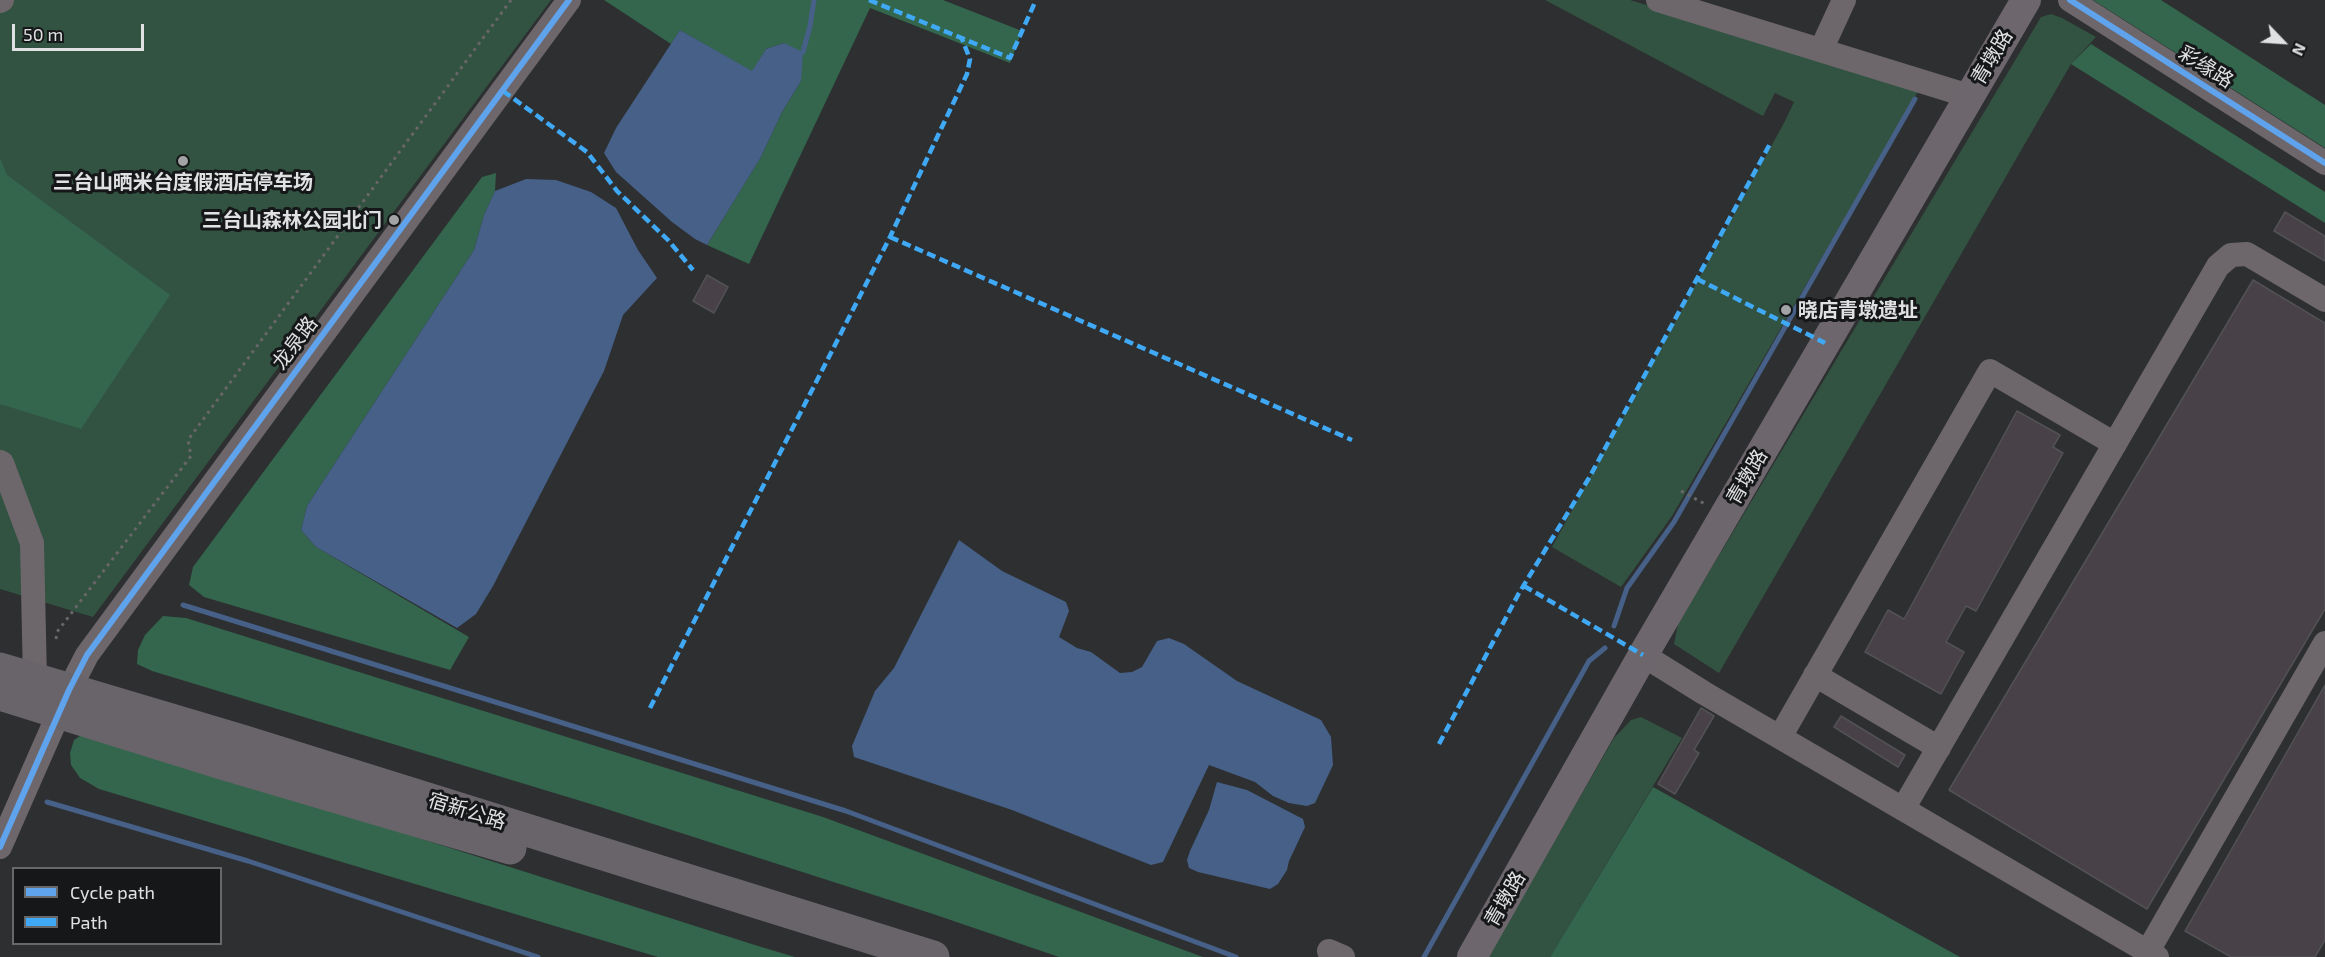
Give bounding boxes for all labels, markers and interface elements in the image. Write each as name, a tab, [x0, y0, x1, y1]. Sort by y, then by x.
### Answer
scale bar	[15, 12, 147, 50]
north arrow	[2253, 12, 2313, 72]
text: 50 m	[23, 23, 63, 45]
street label: 青墩路	[1966, 25, 2018, 89]
street label: 彩缘路	[2174, 41, 2238, 93]
text: N	[2289, 41, 2311, 59]
marker: 三台山晒米台度假酒店停车场	[176, 154, 190, 168]
place label: 三台山晒米台度假酒店停车场	[53, 170, 313, 194]
place label: 三台山森林公园北门	[202, 208, 382, 232]
marker: 三台山森林公园北门	[387, 213, 401, 227]
place label: 晓店青墩遗址	[1798, 298, 1918, 322]
marker: 晓店青墩遗址	[1779, 303, 1793, 317]
street label: 龙泉路	[267, 312, 323, 374]
street label: 青墩路	[1722, 445, 1772, 509]
street label: 宿新公路	[425, 788, 509, 834]
legend	[12, 867, 222, 945]
street label: 青墩路	[1480, 867, 1530, 931]
text: Cycle path	[70, 881, 155, 903]
text: Path	[70, 911, 108, 933]

